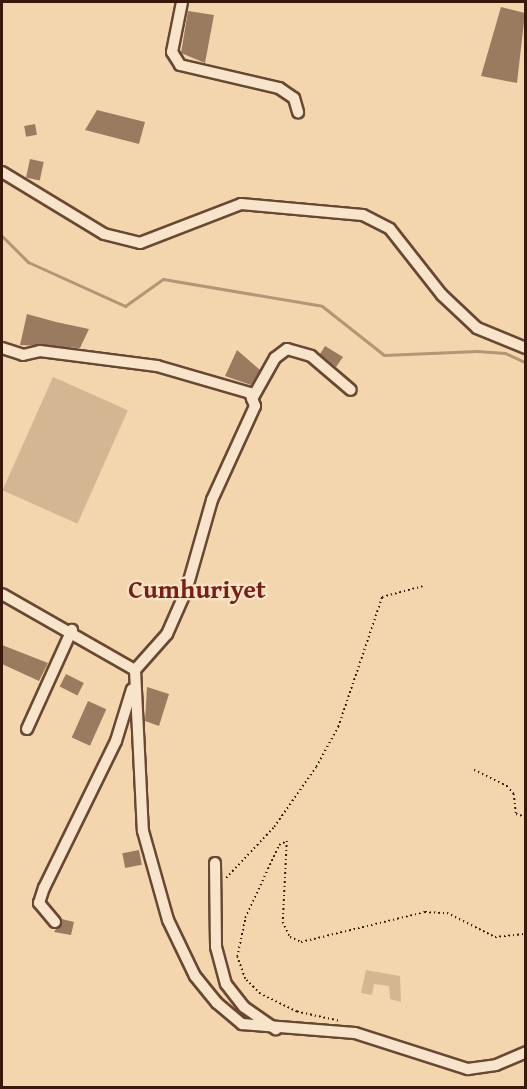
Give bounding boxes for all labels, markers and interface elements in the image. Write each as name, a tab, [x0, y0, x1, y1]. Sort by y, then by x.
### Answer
district label: Cumhuriyet	[128, 573, 266, 605]

